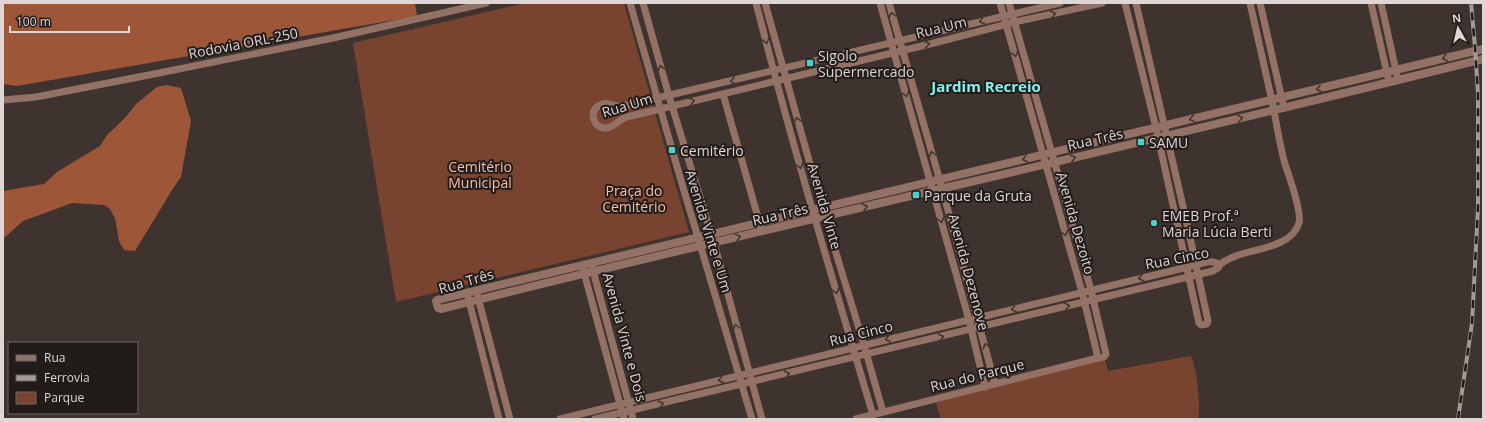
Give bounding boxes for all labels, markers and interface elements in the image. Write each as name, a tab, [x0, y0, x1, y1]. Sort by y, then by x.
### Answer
scale bar	[10, 8, 129, 34]
north arrow	[1438, 8, 1478, 48]
one-way arrow	[1050, 10, 1057, 18]
text: N	[1451, 10, 1462, 26]
one-way arrow	[888, 12, 897, 19]
street label: Rua Um	[914, 12, 968, 42]
text: 100 m	[16, 13, 51, 30]
one-way arrow	[978, 16, 985, 25]
street label: Rodovia ORL-250	[187, 23, 299, 63]
one-way arrow	[761, 38, 769, 44]
one-way arrow	[924, 41, 930, 49]
place label: Sigolo Supermercado	[818, 46, 914, 81]
one-way arrow	[1010, 50, 1019, 57]
one-way arrow	[1442, 53, 1449, 62]
marker: Sigolo Supermercado	[805, 58, 815, 68]
one-way arrow	[657, 65, 666, 72]
one-way arrow	[729, 76, 736, 84]
district label: Jardim Recreio	[929, 76, 1041, 96]
one-way arrow	[1316, 85, 1322, 93]
street label: Rua Um	[599, 88, 655, 122]
one-way arrow	[901, 91, 910, 98]
one-way arrow	[688, 97, 695, 106]
one-way arrow	[1237, 114, 1244, 123]
one-way arrow	[1189, 115, 1196, 123]
one-way arrow	[793, 116, 802, 123]
street label: Rua Três	[1065, 123, 1125, 155]
place label: SAMU	[1149, 133, 1188, 152]
marker: SAMU	[1136, 137, 1146, 147]
place label: Cemitério	[680, 141, 744, 160]
marker: Cemitério	[667, 145, 677, 155]
one-way arrow	[928, 150, 937, 157]
one-way arrow	[1022, 154, 1028, 162]
one-way arrow	[1070, 154, 1076, 162]
park label: Cemitério Municipal	[448, 157, 512, 192]
street label: Avenida Vinte	[804, 161, 846, 252]
one-way arrow	[795, 162, 804, 169]
street label: Avenida Vinte e Um	[681, 167, 737, 295]
street label: Avenida Dezoito	[1052, 170, 1100, 276]
park label: Praça do Cemitério	[602, 181, 666, 216]
place label: Parque da Gruta	[924, 186, 1032, 205]
marker: Parque da Gruta	[911, 190, 921, 200]
street label: Rua Três	[750, 198, 810, 230]
one-way arrow	[862, 203, 868, 211]
place label: EMEB Prof.ª Maria Lúcia Berti	[1162, 206, 1272, 241]
street label: Avenida Dezenove	[944, 212, 994, 333]
one-way arrow	[936, 216, 945, 223]
marker: EMEB Prof.ª Maria Lúcia Berti	[1149, 218, 1159, 228]
one-way arrow	[1060, 229, 1069, 236]
one-way arrow	[735, 233, 742, 242]
street label: Rua Cinco	[1143, 243, 1211, 273]
street label: Rua Três	[436, 264, 496, 298]
street label: Avenida Vinte e Dois	[599, 270, 651, 404]
one-way arrow	[1138, 274, 1144, 282]
one-way arrow	[831, 287, 840, 294]
one-way arrow	[1064, 302, 1070, 310]
one-way arrow	[1011, 304, 1018, 312]
street label: Rua Cinco	[827, 316, 895, 350]
one-way arrow	[733, 324, 741, 331]
one-way arrow	[938, 333, 944, 341]
one-way arrow	[885, 335, 891, 343]
legend	[8, 342, 138, 414]
one-way arrow	[982, 343, 990, 350]
text: Rua	[44, 349, 65, 366]
street label: Rua do Parque	[928, 354, 1026, 396]
text: Ferrovia	[44, 369, 90, 386]
one-way arrow	[783, 370, 790, 379]
one-way arrow	[718, 375, 725, 384]
text: Parque	[44, 389, 84, 406]
one-way arrow	[657, 400, 664, 409]

